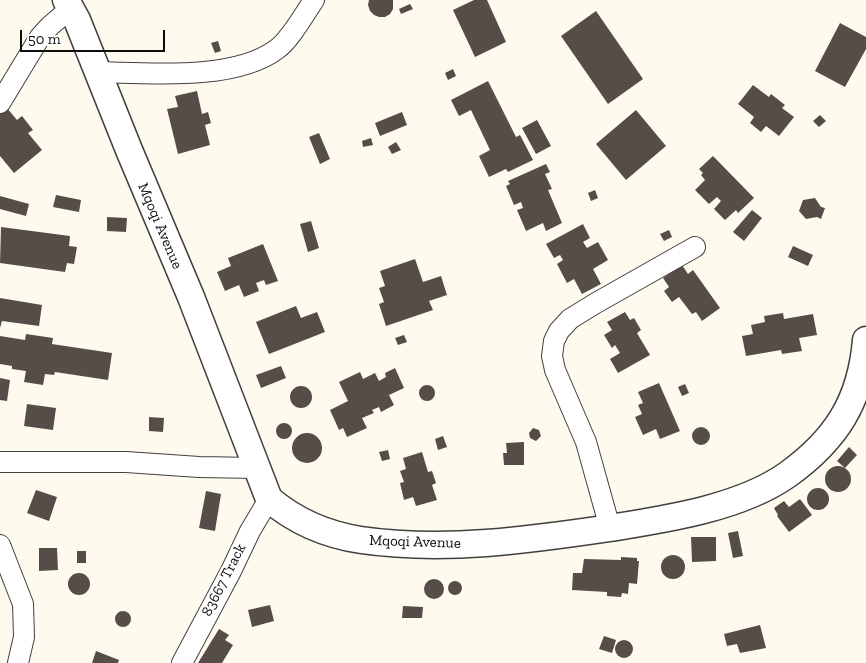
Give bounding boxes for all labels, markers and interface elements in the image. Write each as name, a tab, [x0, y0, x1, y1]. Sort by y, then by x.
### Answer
scale bar	[22, 20, 168, 52]
text: 50 m	[28, 30, 61, 48]
street label: Mqoqi Avenue	[134, 180, 186, 272]
street label: Mqoqi Avenue	[369, 531, 461, 553]
street label: 83667 Track	[198, 541, 250, 619]

